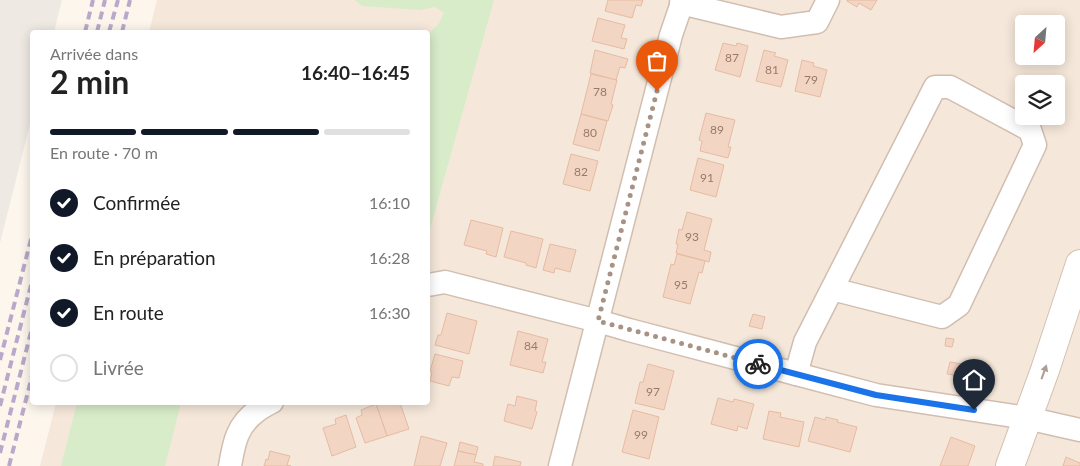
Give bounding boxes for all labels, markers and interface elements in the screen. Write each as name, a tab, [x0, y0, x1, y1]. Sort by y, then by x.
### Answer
north arrow	[1015, 15, 1065, 65]
map controls	[1015, 15, 1065, 125]
pin	[636, 40, 678, 91]
text: Arrivée dans	[50, 44, 138, 63]
icon: bag	[643, 47, 671, 75]
house number: 87	[725, 50, 739, 65]
text: 16:40–16:45	[301, 61, 410, 84]
text: 2 min	[50, 62, 129, 101]
house number: 81	[765, 62, 779, 77]
house number: 79	[804, 72, 818, 87]
button: layers	[1015, 75, 1065, 125]
house number: 78	[593, 84, 607, 99]
house number: 89	[710, 122, 724, 137]
house number: 80	[583, 125, 597, 140]
text: En route · 70 m	[50, 143, 158, 162]
house number: 82	[574, 164, 588, 179]
house number: 91	[700, 170, 714, 185]
icon: check	[50, 189, 78, 217]
text: Confirmée	[93, 191, 180, 214]
text: 16:10	[369, 193, 410, 212]
house number: 93	[685, 229, 699, 244]
icon: check	[50, 244, 78, 272]
text: En préparation	[93, 246, 216, 269]
text: 16:28	[369, 248, 410, 267]
house number: 95	[674, 277, 688, 292]
icon: check	[50, 299, 78, 327]
text: En route	[93, 301, 164, 324]
text: 16:30	[369, 303, 410, 322]
house number: 84	[524, 338, 538, 353]
courier	[733, 339, 783, 389]
icon: bike	[744, 350, 772, 378]
text: Livrée	[93, 356, 144, 379]
pin	[953, 359, 995, 410]
one-way arrow	[1040, 364, 1048, 379]
icon: home	[960, 366, 988, 394]
house number: 97	[646, 384, 660, 399]
house number: 99	[634, 427, 648, 442]

